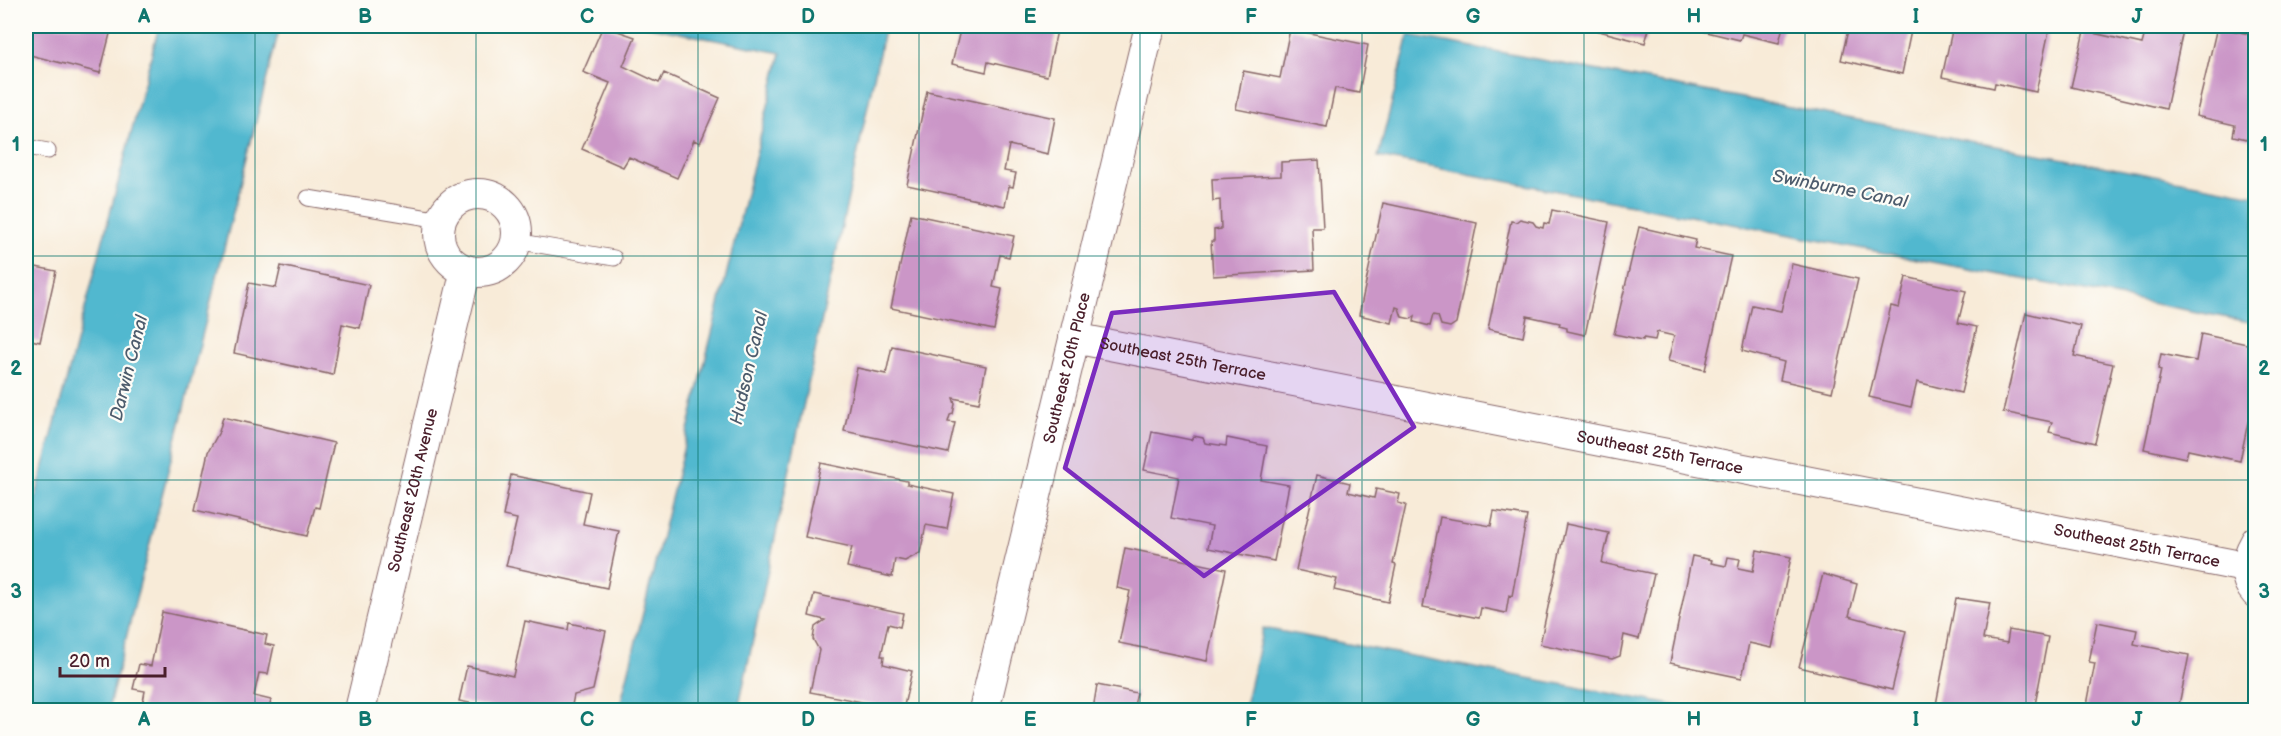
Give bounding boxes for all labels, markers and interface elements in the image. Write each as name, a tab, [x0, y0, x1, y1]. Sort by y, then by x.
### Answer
text: A	[137, 5, 151, 29]
text: B	[358, 5, 372, 29]
text: C	[580, 5, 594, 29]
text: D	[801, 5, 815, 29]
text: E	[1024, 5, 1037, 29]
text: F	[1245, 5, 1257, 29]
text: G	[1466, 5, 1481, 29]
text: H	[1687, 5, 1701, 29]
text: I	[1913, 5, 1919, 29]
text: J	[2132, 5, 2144, 29]
text: 1	[12, 133, 20, 157]
text: 1	[2260, 133, 2268, 157]
water label: Swinburne Canal	[1771, 166, 1910, 213]
street label: Southeast 20th Place	[1040, 290, 1095, 445]
water label: Hudson Canal	[726, 309, 772, 427]
water label: Darwin Canal	[106, 312, 152, 423]
street label: Southeast 25th Terrace	[1098, 334, 1268, 385]
text: 2	[10, 357, 22, 381]
text: 2	[2258, 357, 2270, 381]
street label: Southeast 20th Avenue	[384, 406, 442, 574]
street label: Southeast 25th Terrace	[1575, 427, 1745, 478]
street label: Southeast 25th Terrace	[2052, 520, 2222, 571]
text: 3	[10, 580, 22, 604]
text: 3	[2258, 580, 2270, 604]
scale bar	[60, 640, 165, 678]
text: 20 m	[69, 651, 110, 672]
text: A	[137, 708, 151, 732]
text: B	[358, 708, 372, 732]
text: C	[580, 708, 594, 732]
text: D	[801, 708, 815, 732]
text: E	[1024, 708, 1037, 732]
text: F	[1245, 708, 1257, 732]
text: G	[1466, 708, 1481, 732]
text: H	[1687, 708, 1701, 732]
text: I	[1913, 708, 1919, 732]
text: J	[2132, 708, 2144, 732]

